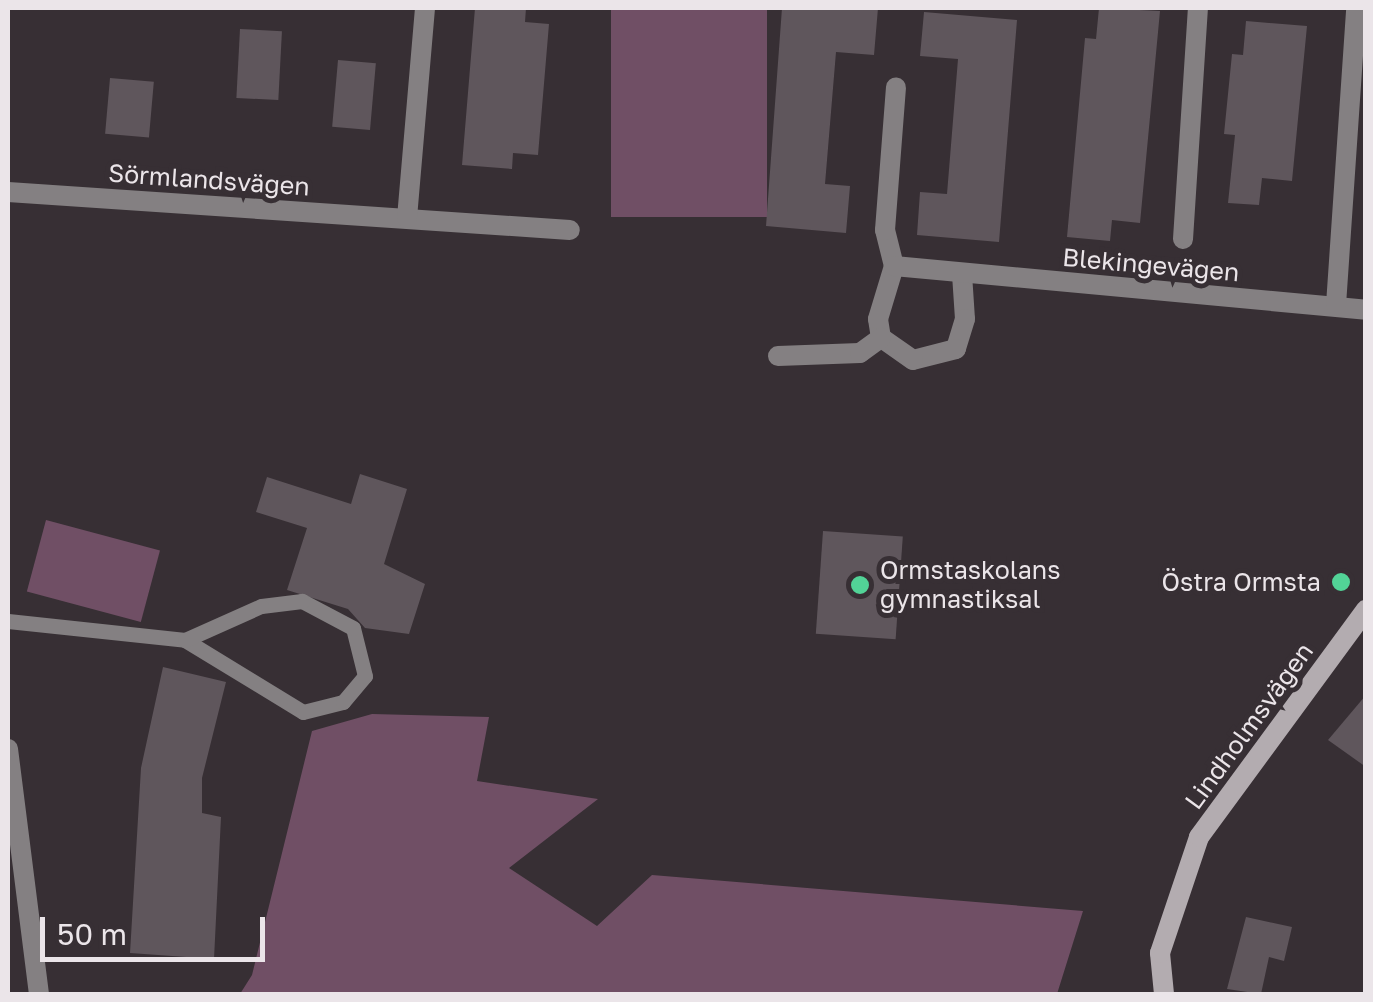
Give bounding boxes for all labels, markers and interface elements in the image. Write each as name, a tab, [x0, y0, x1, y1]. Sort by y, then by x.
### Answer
street label: Sörmlandsvägen	[107, 158, 311, 202]
street label: Blekingevägen	[1061, 242, 1241, 288]
place label: Ormstaskolans gymnastiksal	[880, 556, 1060, 615]
place label: Östra Ormsta	[1162, 567, 1321, 597]
marker: Östra Ormsta	[1330, 571, 1352, 593]
marker: Ormstaskolans gymnastiksal	[849, 574, 871, 596]
street label: Lindholmsvägen	[1179, 637, 1319, 815]
scale bar	[45, 897, 270, 959]
text: 50 m	[57, 916, 127, 952]

